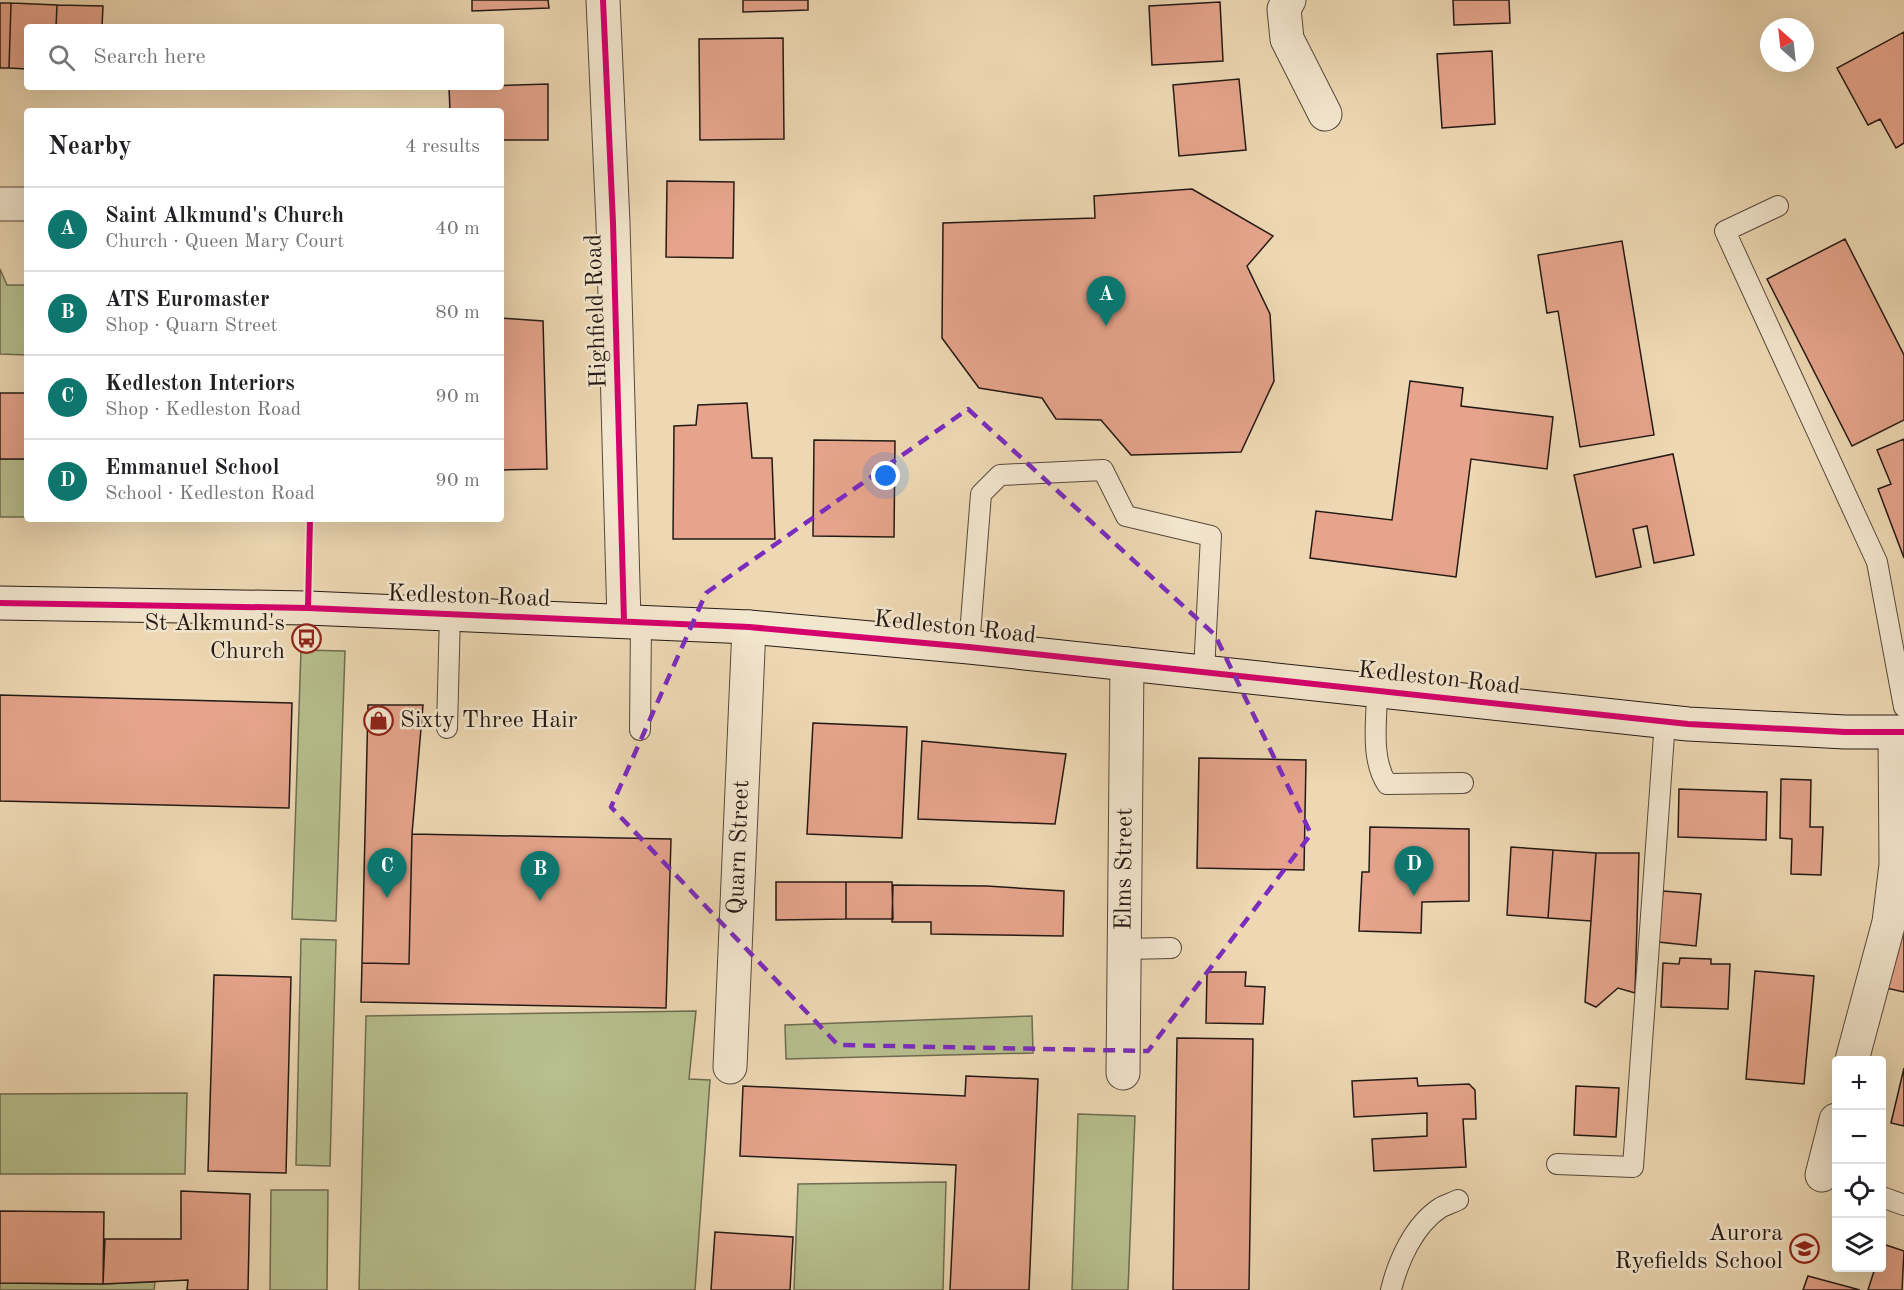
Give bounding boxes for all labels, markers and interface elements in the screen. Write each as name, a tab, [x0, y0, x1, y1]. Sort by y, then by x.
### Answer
north arrow	[1760, 18, 1814, 72]
search box	[24, 24, 504, 90]
icon: search	[45, 41, 78, 74]
text: Search here	[93, 46, 206, 68]
text: Nearby	[48, 134, 132, 160]
text: 4 results	[405, 137, 480, 157]
text: Saint Alkmund's Church	[105, 205, 344, 227]
text: A	[60, 219, 75, 239]
text: 40 m	[435, 219, 480, 239]
text: Church · Queen Mary Court	[105, 232, 344, 252]
street label: Highfield Road	[582, 233, 612, 389]
pin: A	[1086, 276, 1126, 326]
text: ATS Euromaster	[105, 289, 270, 311]
text: B	[60, 303, 75, 323]
text: 80 m	[435, 303, 480, 323]
text: Shop · Quarn Street	[105, 316, 278, 336]
text: Kedleston Interiors	[105, 373, 295, 395]
text: C	[61, 387, 74, 407]
text: 90 m	[435, 387, 480, 407]
text: Shop · Kedleston Road	[105, 400, 301, 420]
text: Emmanuel School	[105, 457, 279, 479]
your location	[871, 461, 900, 490]
text: D	[60, 471, 75, 491]
text: 90 m	[435, 471, 480, 491]
text: School · Kedleston Road	[105, 484, 315, 504]
street label: Kedleston Road	[387, 582, 551, 612]
street label: Kedleston Road	[873, 608, 1037, 648]
place label: St Alkmund's Church	[144, 612, 285, 664]
bus stop icon: St Alkmund's Church	[290, 622, 322, 654]
street label: Kedleston Road	[1357, 659, 1521, 699]
shop icon: Sixty Three Hair	[363, 705, 395, 737]
place label: Sixty Three Hair	[400, 709, 578, 733]
street label: Quarn Street	[725, 779, 754, 915]
street label: Elms Street	[1112, 807, 1138, 931]
pin: D	[1394, 846, 1434, 896]
pin: C	[368, 848, 406, 898]
pin: B	[520, 852, 560, 901]
map controls	[1832, 1056, 1886, 1272]
button: +	[1832, 1056, 1886, 1110]
button: −	[1832, 1110, 1886, 1164]
button: locate	[1832, 1164, 1886, 1218]
button: layers	[1832, 1218, 1886, 1272]
place label: Aurora Ryefields School	[1615, 1222, 1783, 1274]
school or university icon: Aurora Ryefields School	[1788, 1232, 1820, 1264]

